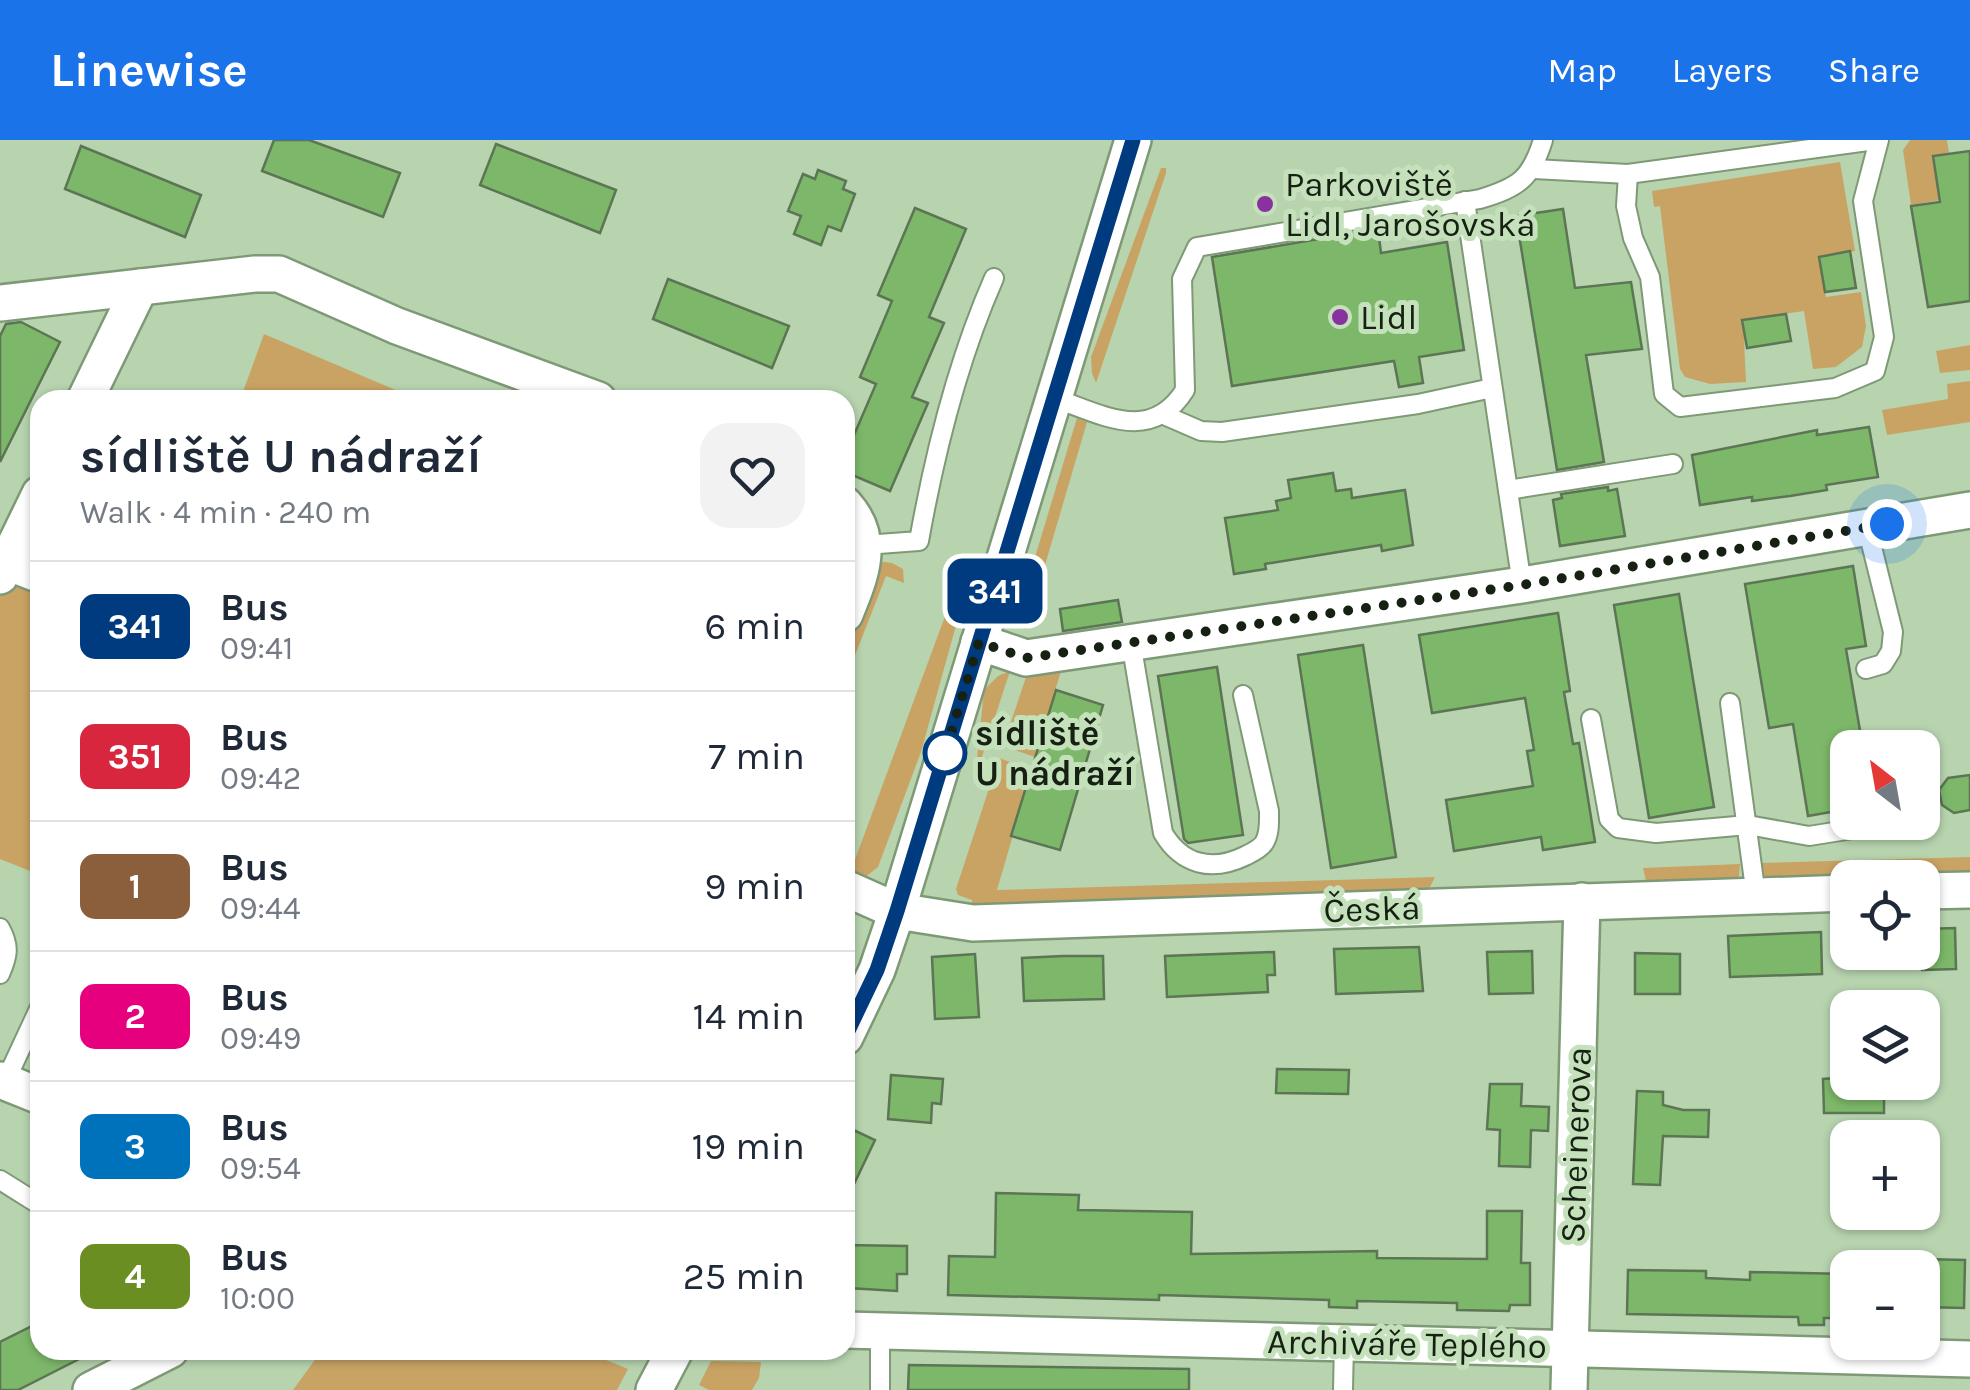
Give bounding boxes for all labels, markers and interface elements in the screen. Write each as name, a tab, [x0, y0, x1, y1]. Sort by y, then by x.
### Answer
text: Linewise	[50, 42, 248, 98]
text: Map	[1547, 50, 1617, 91]
text: Layers	[1672, 50, 1773, 91]
text: Share	[1828, 50, 1920, 91]
place label: Parkoviště Lidl, Jarošovská	[1285, 164, 1536, 245]
marker: Parkoviště Lidl, Jarošovská	[1254, 193, 1276, 215]
place label: Lidl	[1360, 297, 1417, 338]
marker: Lidl	[1329, 306, 1351, 328]
button: heart	[700, 423, 805, 528]
text: sídliště U nádraží	[80, 428, 482, 484]
text: Walk · 4 min · 240 m	[80, 494, 371, 531]
your location	[1862, 499, 1912, 549]
line badge: 341	[938, 558, 1052, 624]
text: 341	[967, 571, 1023, 612]
text: Bus	[220, 585, 289, 630]
text: 6 min	[704, 604, 805, 649]
text: 341	[107, 606, 163, 647]
text: 09:41	[220, 630, 293, 667]
place label: sídliště U nádraží	[975, 713, 1135, 794]
text: Bus	[220, 715, 289, 760]
north arrow	[1830, 730, 1940, 840]
map controls	[1830, 730, 1940, 1360]
marker: sídliště U nádraží	[924, 732, 966, 774]
text: 7 min	[708, 734, 805, 779]
text: 351	[108, 736, 162, 777]
text: 09:42	[220, 760, 301, 797]
text: Bus	[220, 845, 289, 890]
button: locate	[1830, 860, 1940, 970]
text: 9 min	[704, 864, 805, 909]
text: 1	[129, 866, 141, 907]
street label: Česká	[1323, 887, 1421, 931]
text: 09:44	[220, 890, 301, 927]
text: Bus	[220, 975, 289, 1020]
button: layers	[1830, 990, 1940, 1100]
text: 14 min	[692, 994, 805, 1039]
text: 2	[124, 996, 146, 1037]
text: 09:49	[220, 1020, 301, 1057]
street label: Scheinerova	[1552, 1046, 1600, 1244]
text: Bus	[220, 1105, 289, 1150]
button: +	[1830, 1120, 1940, 1230]
text: 19 min	[692, 1124, 805, 1169]
text: 3	[124, 1126, 146, 1167]
text: 09:54	[220, 1150, 301, 1187]
text: Bus	[220, 1235, 289, 1280]
button: −	[1830, 1250, 1940, 1360]
text: 25 min	[683, 1254, 805, 1299]
text: 4	[125, 1256, 145, 1297]
text: 10:00	[220, 1280, 295, 1317]
street label: Archiváře Teplého	[1267, 1321, 1547, 1367]

